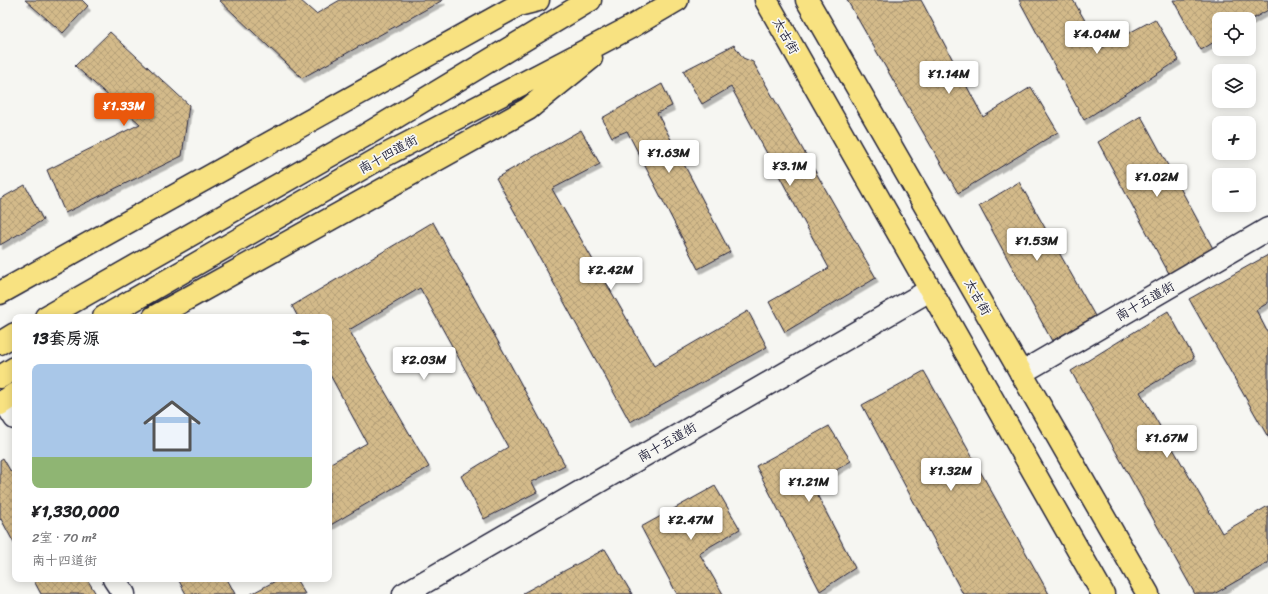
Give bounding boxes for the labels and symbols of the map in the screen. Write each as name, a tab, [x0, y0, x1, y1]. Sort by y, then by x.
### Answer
street label: 太古街	[766, 13, 806, 59]
pin: ¥4.04M	[1064, 21, 1130, 55]
pin: ¥1.14M	[916, 61, 982, 95]
pin: ¥1.33M	[91, 93, 157, 127]
street label: 南十四道街	[354, 128, 422, 180]
pin: ¥1.63M	[636, 140, 702, 174]
pin: ¥3.1M	[762, 153, 818, 187]
pin: ¥1.02M	[1124, 164, 1190, 198]
pin: ¥1.53M	[1004, 228, 1070, 262]
pin: ¥2.42M	[578, 257, 644, 291]
street label: 太古街	[958, 274, 998, 320]
street label: 南十五道街	[1111, 275, 1179, 327]
pin: ¥2.03M	[391, 347, 457, 381]
street label: 南十五道街	[633, 416, 701, 468]
pin: ¥1.67M	[1134, 425, 1200, 459]
pin: ¥1.32M	[918, 458, 984, 492]
pin: ¥1.21M	[776, 469, 842, 503]
pin: ¥2.47M	[658, 507, 724, 541]

